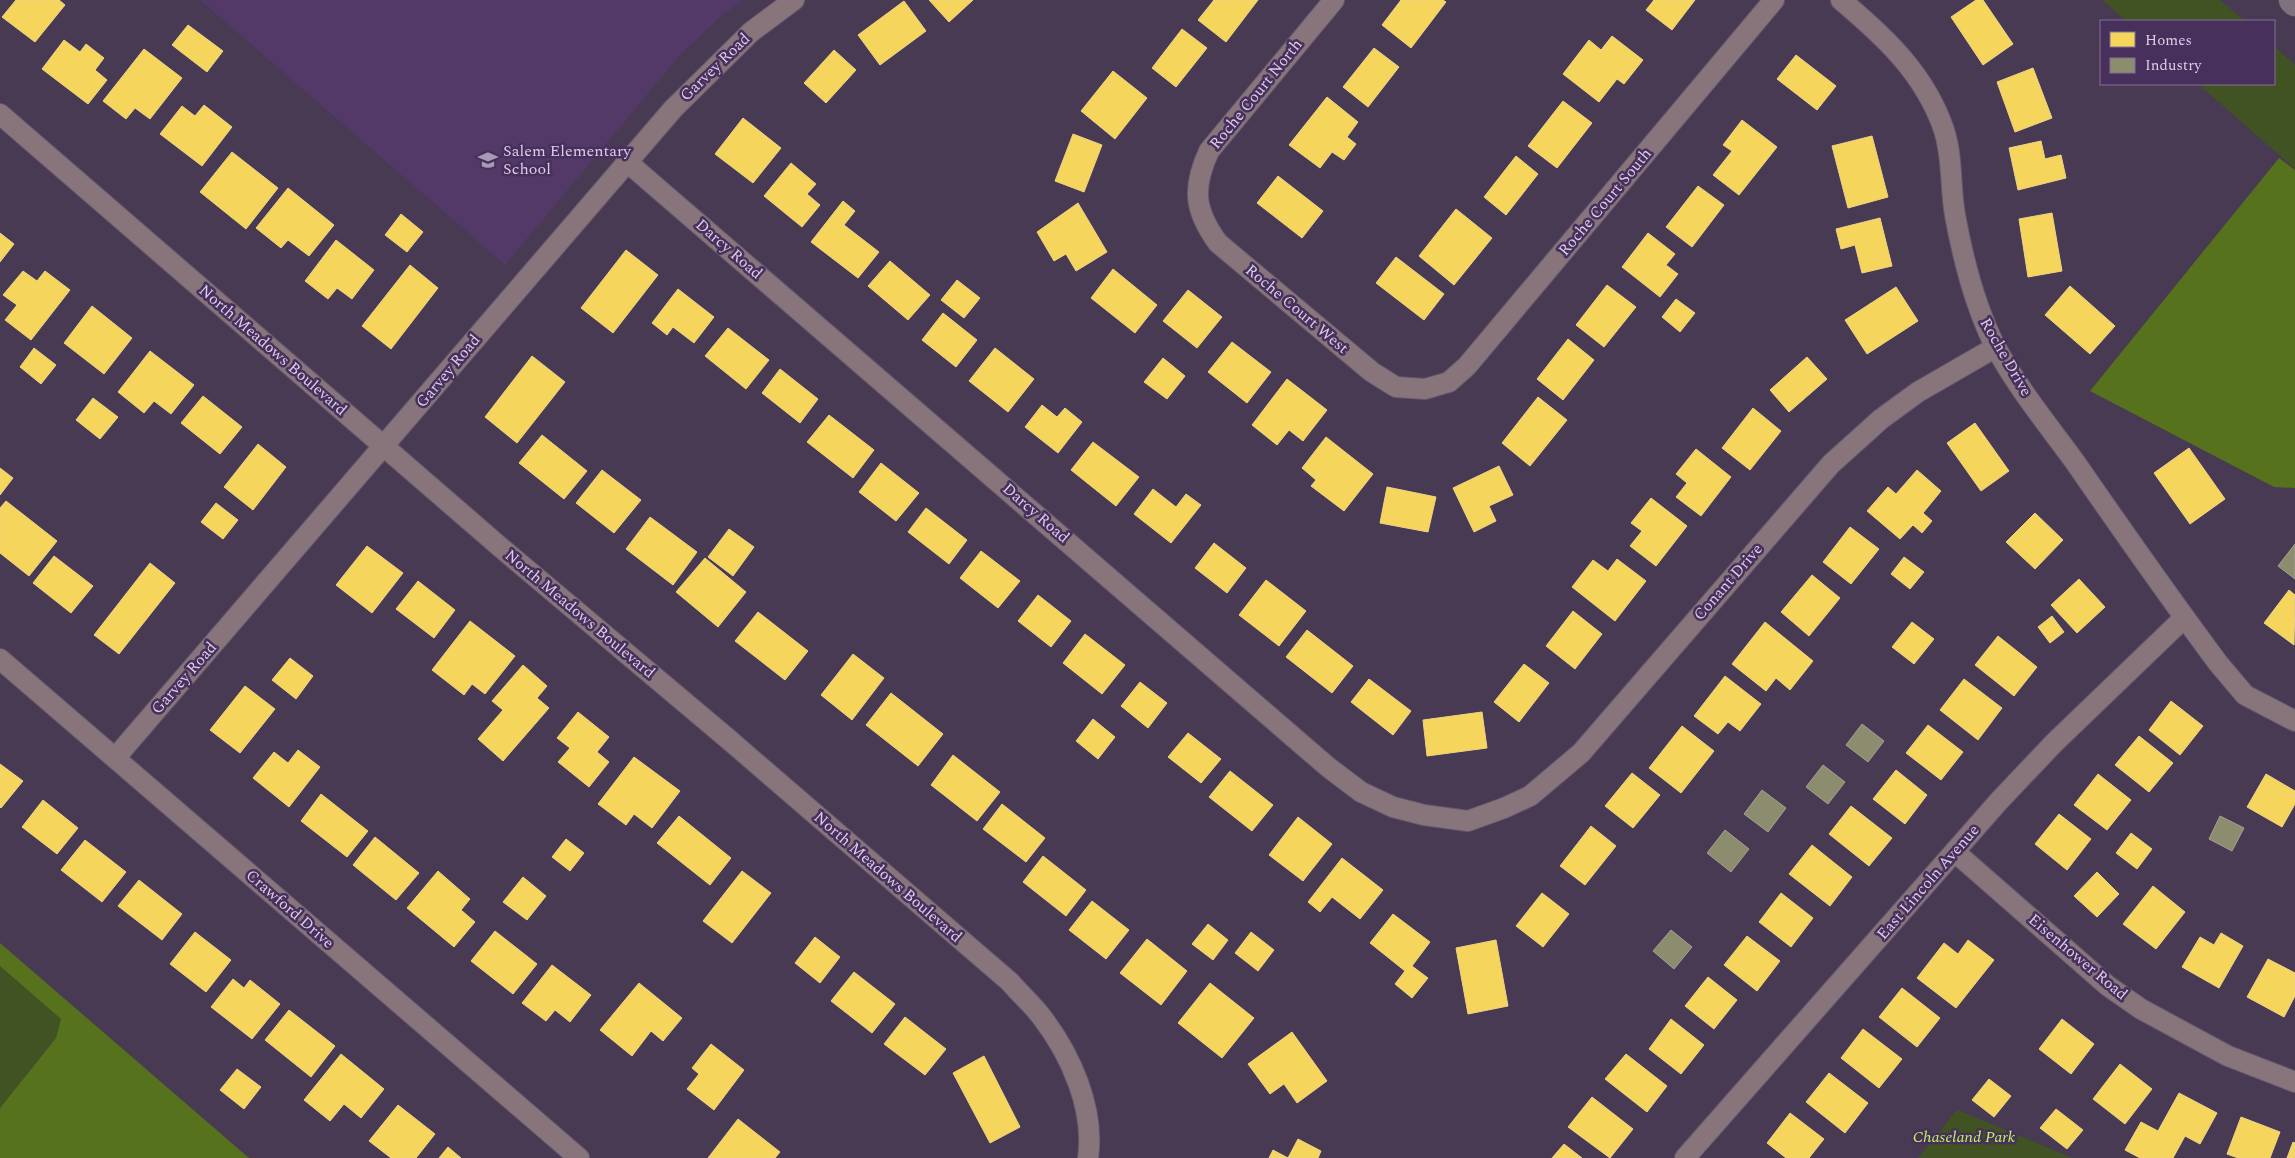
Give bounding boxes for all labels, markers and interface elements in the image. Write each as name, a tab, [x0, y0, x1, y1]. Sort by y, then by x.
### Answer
legend	[2100, 20, 2275, 85]
street label: Garvey Road	[674, 27, 756, 107]
text: Homes	[2145, 29, 2192, 52]
street label: Roche Court North	[1204, 34, 1308, 154]
text: Industry	[2145, 54, 2202, 77]
place label: Salem Elementary School	[503, 139, 632, 181]
street label: Roche Court South	[1553, 143, 1657, 261]
school or university icon: Salem Elementary School	[477, 149, 499, 171]
street label: Darcy Road	[690, 213, 768, 285]
street label: Roche Court West	[1240, 258, 1354, 360]
street label: North Meadows Boulevard	[193, 279, 353, 421]
street label: Roche Drive	[1974, 313, 2038, 401]
street label: Garvey Road	[410, 329, 486, 413]
street label: Darcy Road	[997, 477, 1075, 549]
street label: Conant Drive	[1688, 538, 1768, 626]
street label: North Meadows Boulevard	[500, 544, 660, 684]
street label: Garvey Road	[146, 636, 222, 720]
street label: North Meadows Boulevard	[808, 806, 968, 948]
street label: East Lincoln Avenue	[1871, 819, 1985, 945]
street label: Crawford Drive	[240, 864, 340, 954]
street label: Eisenhower Road	[2023, 908, 2133, 1006]
park label: Chaseland Park	[1913, 1125, 2016, 1149]

